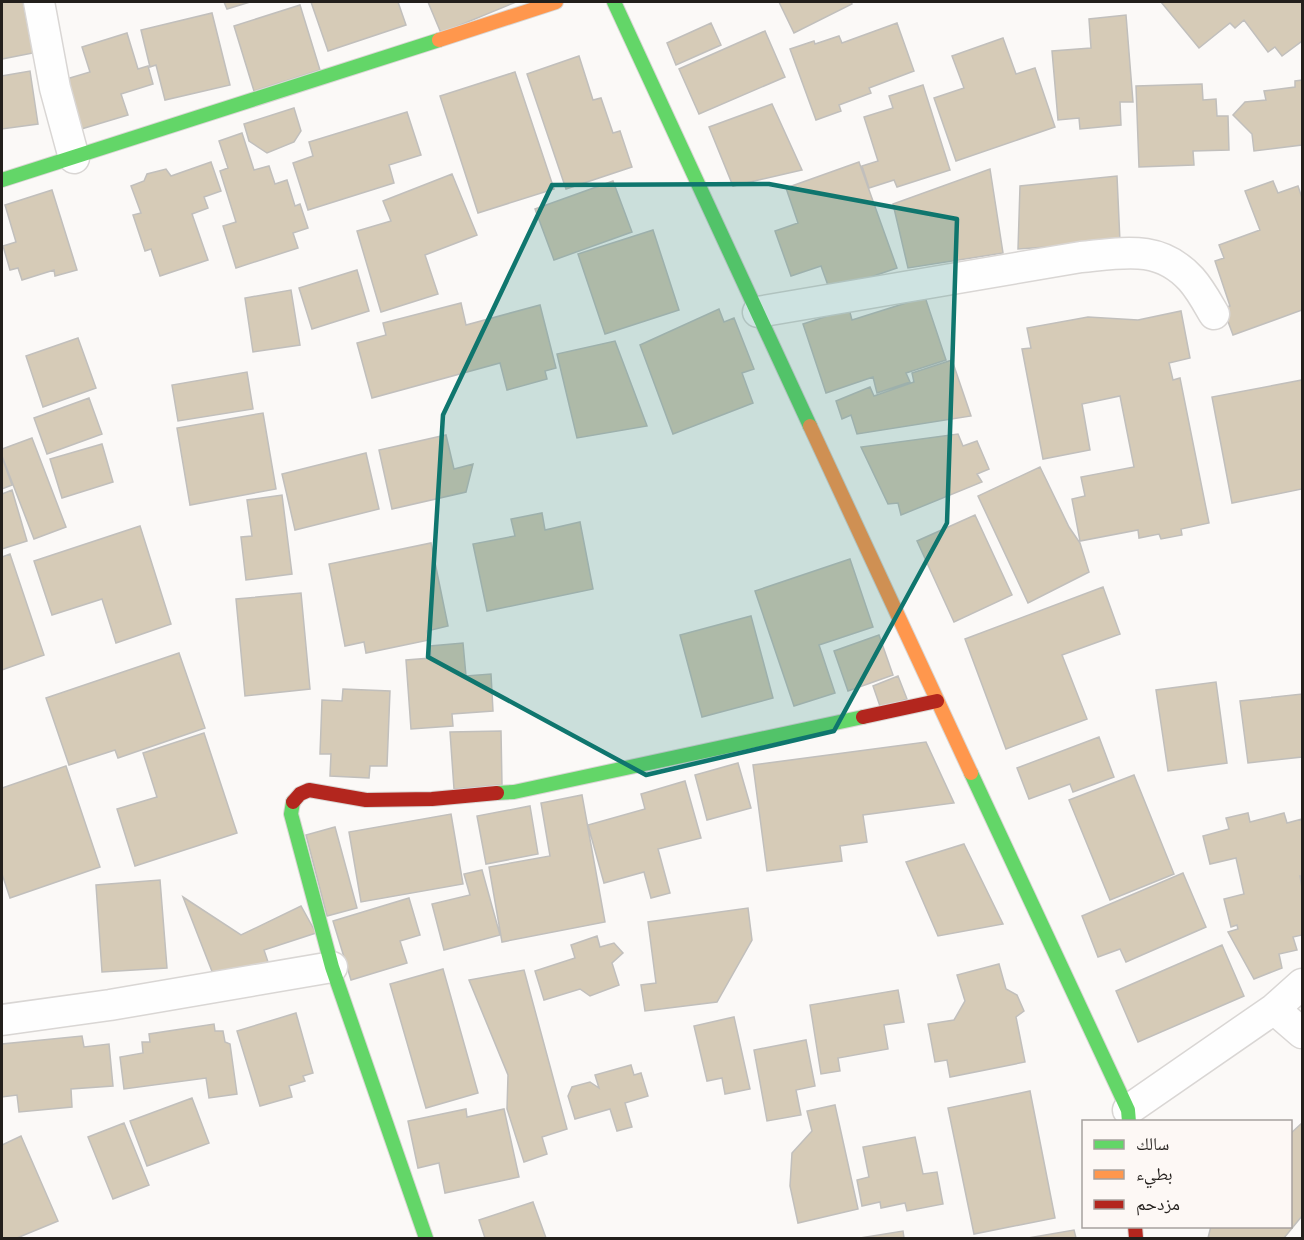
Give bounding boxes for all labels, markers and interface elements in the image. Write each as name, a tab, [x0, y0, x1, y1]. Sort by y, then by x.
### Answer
legend	[1082, 1120, 1292, 1228]
text: سالك	[1136, 1133, 1169, 1154]
text: بطيء	[1136, 1163, 1173, 1189]
text: مزدحم	[1136, 1193, 1180, 1216]

